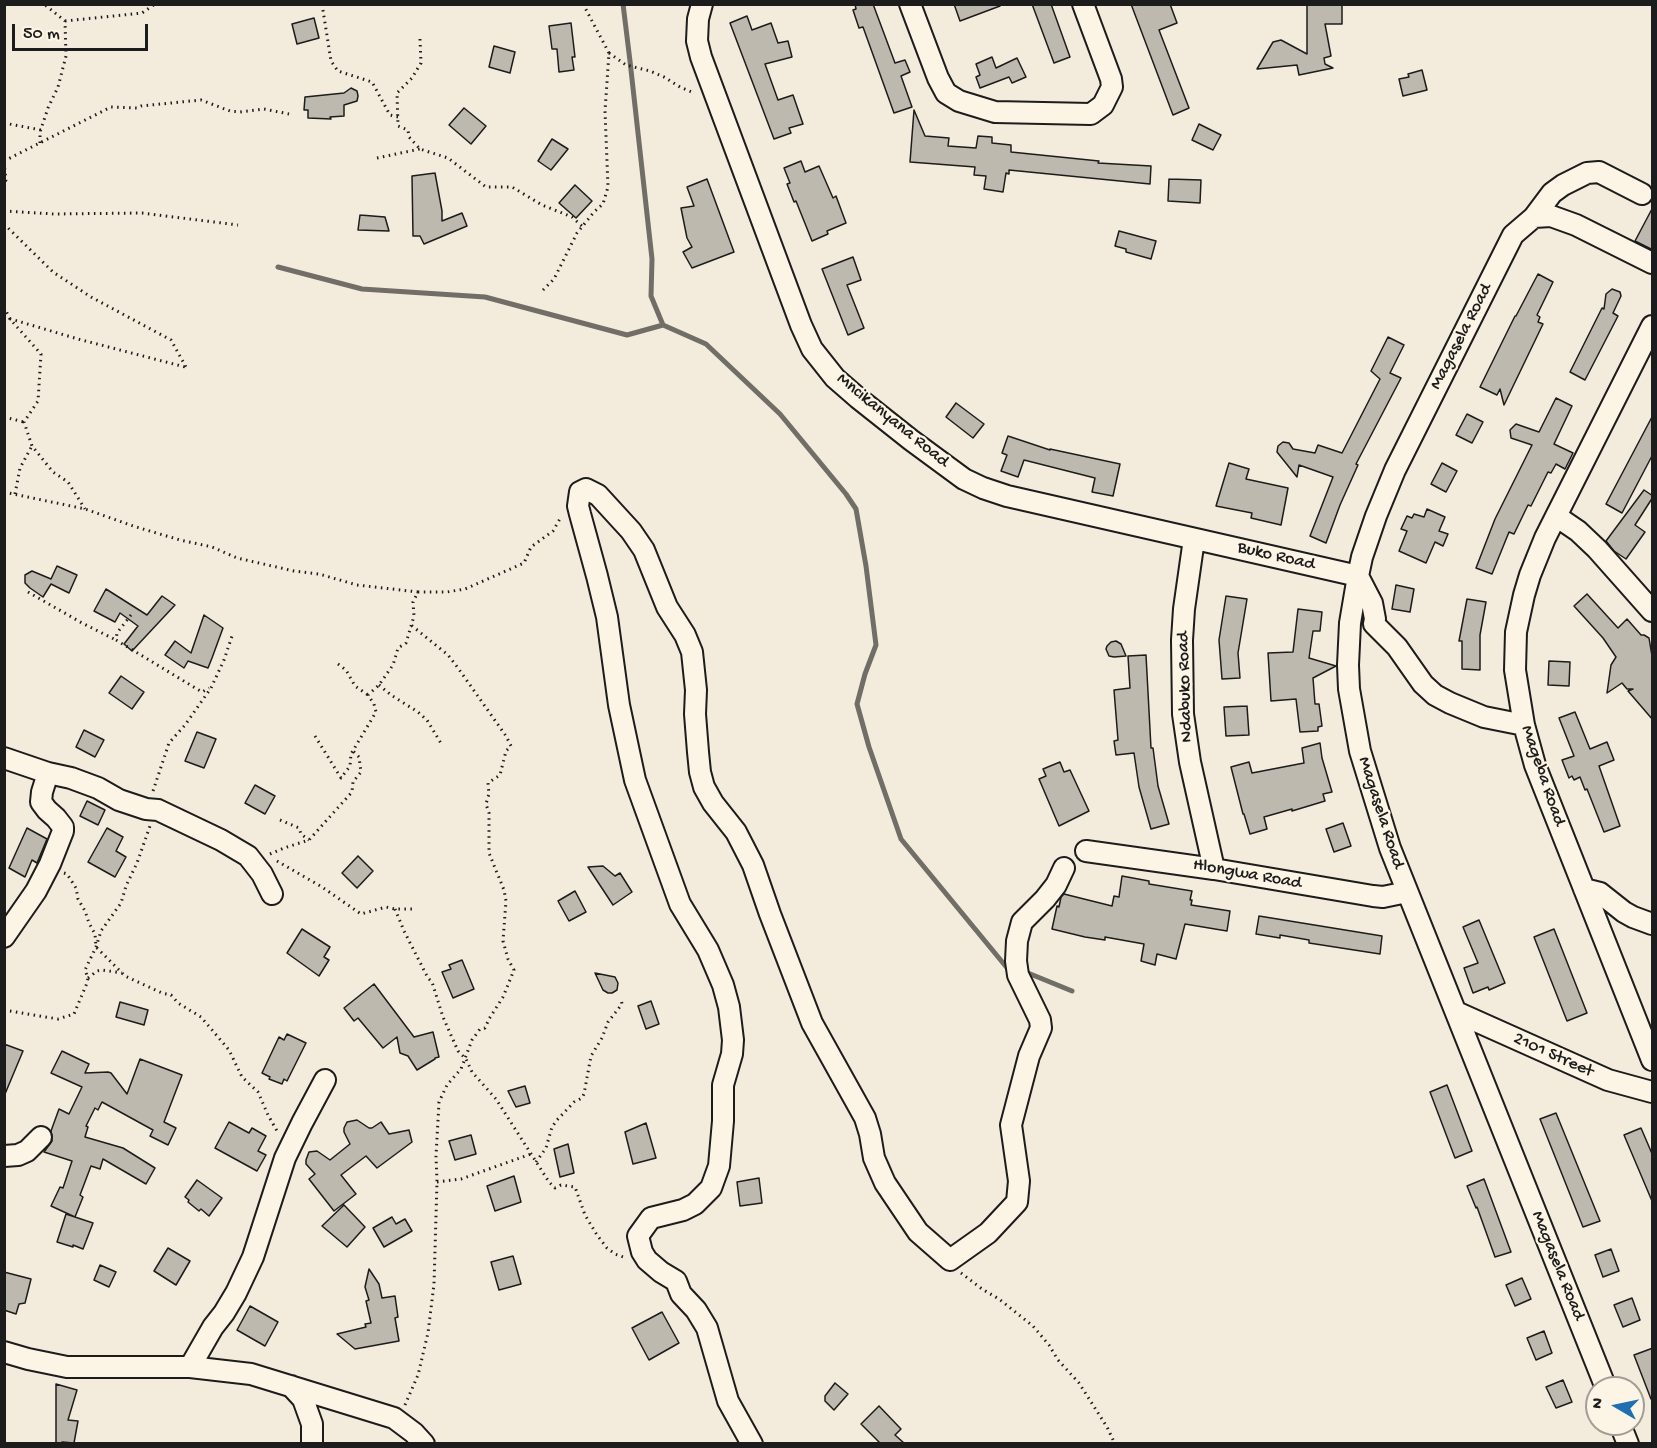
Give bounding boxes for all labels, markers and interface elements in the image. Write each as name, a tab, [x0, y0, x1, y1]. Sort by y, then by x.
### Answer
scale bar	[15, 12, 152, 50]
text: 50 m	[23, 24, 60, 45]
street label: Magasela Road	[1426, 280, 1498, 394]
street label: Mncikanyana Road	[831, 369, 953, 473]
street label: Buko Road	[1235, 538, 1317, 576]
street label: Ndabuko Road	[1173, 631, 1199, 743]
street label: Mageba Road	[1515, 723, 1569, 829]
street label: Magasela Road	[1352, 754, 1408, 872]
street label: Hlongwa Road	[1191, 855, 1303, 895]
street label: 2101 Street	[1509, 1029, 1597, 1083]
street label: Magasela Road	[1525, 1208, 1589, 1324]
north arrow	[1585, 1376, 1645, 1436]
text: N	[1589, 1397, 1609, 1410]

